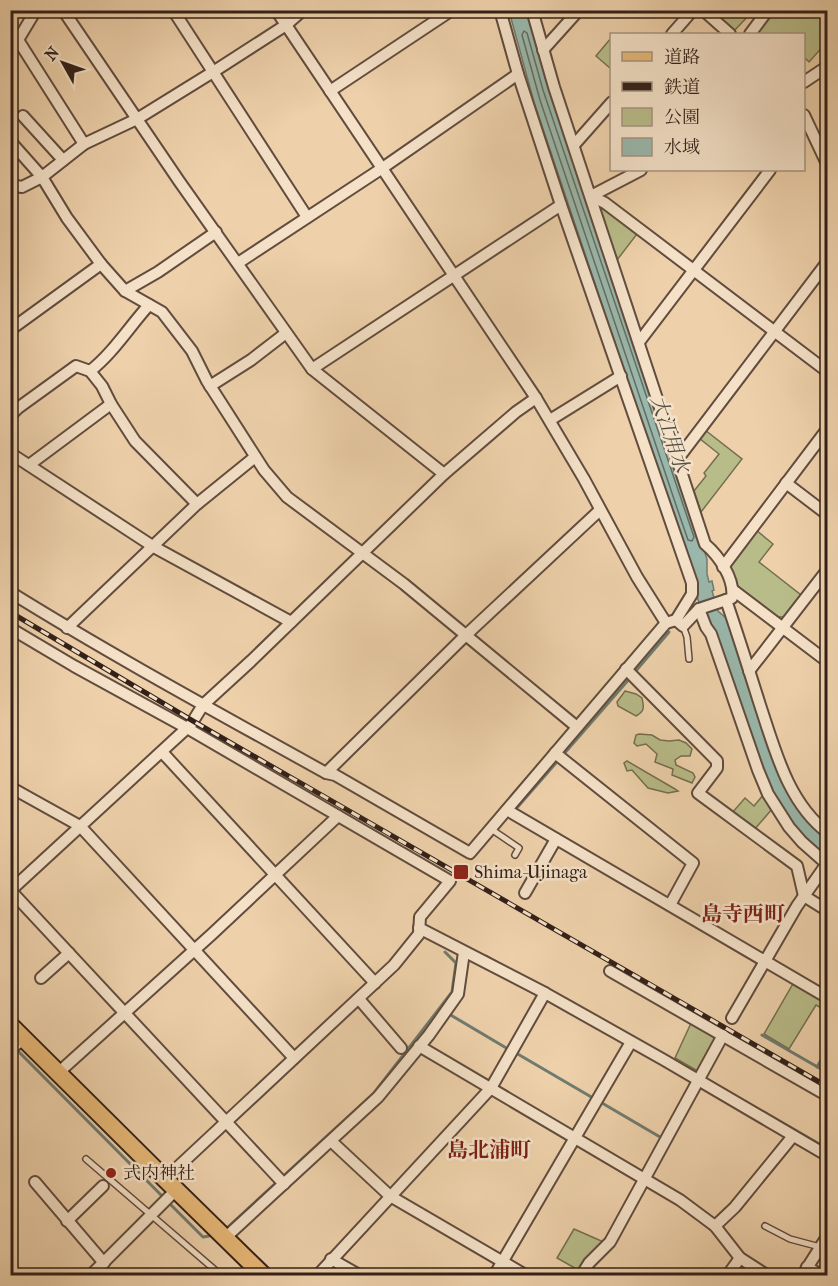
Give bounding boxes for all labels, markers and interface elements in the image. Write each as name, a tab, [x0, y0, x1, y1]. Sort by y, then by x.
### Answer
north arrow	[33, 33, 93, 93]
legend	[610, 33, 805, 171]
text: N	[41, 42, 64, 64]
text: 道路	[664, 47, 700, 68]
text: 鉄道	[664, 77, 700, 98]
text: 公園	[664, 107, 700, 128]
text: 水域	[664, 137, 700, 158]
water label: 大江用水	[646, 392, 695, 477]
place label: Shima-Ujinaga	[474, 862, 588, 883]
marker: Shima-Ujinaga	[452, 863, 470, 881]
district label: 島寺西町	[701, 902, 785, 926]
district label: 島北浦町	[447, 1138, 531, 1162]
place label: 式内神社	[123, 1163, 195, 1184]
marker: 式内神社	[104, 1166, 118, 1180]

